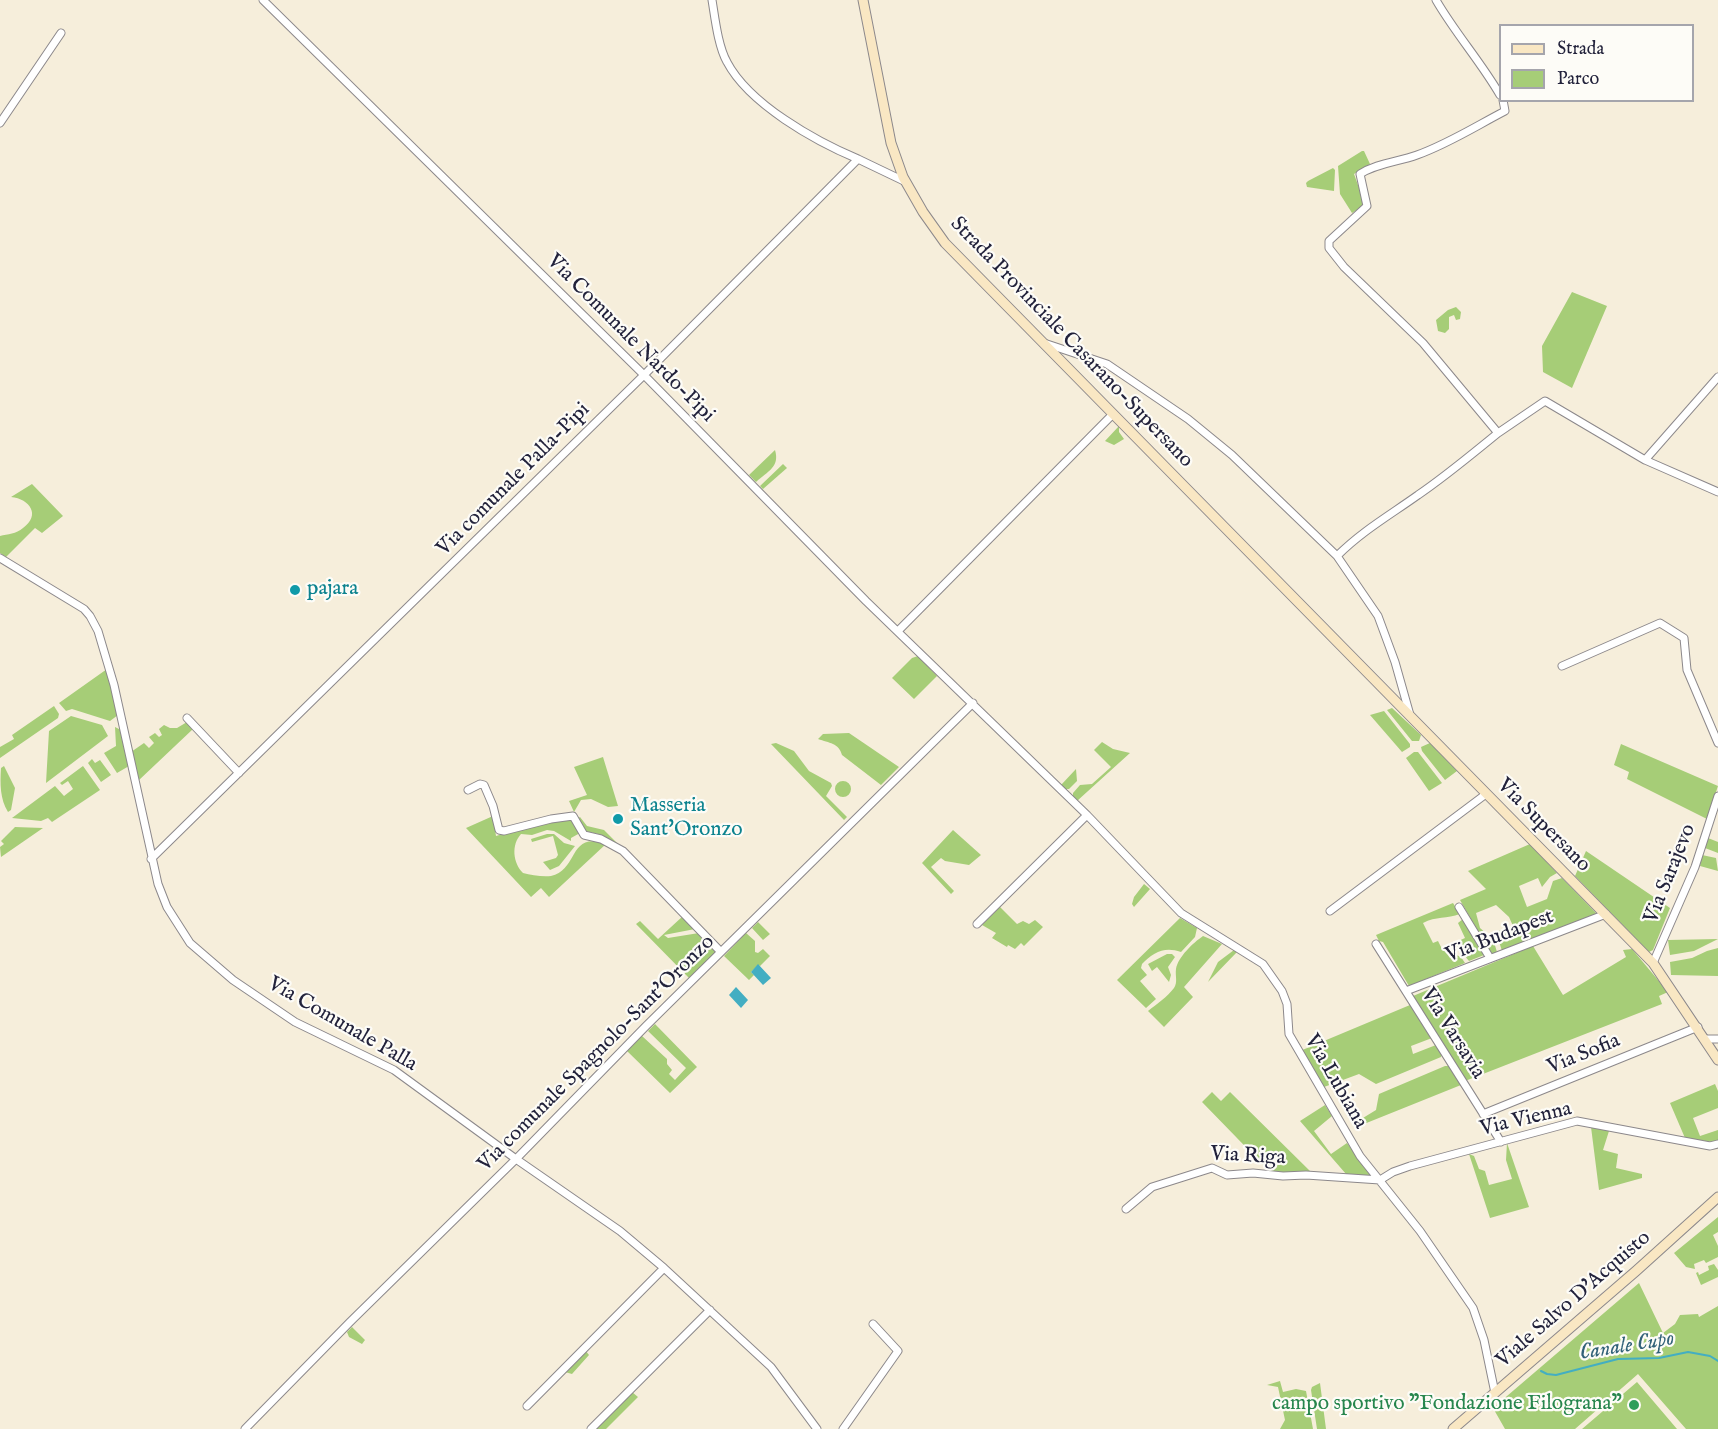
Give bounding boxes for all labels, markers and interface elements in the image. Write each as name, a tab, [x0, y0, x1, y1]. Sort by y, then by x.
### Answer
legend	[1499, 24, 1694, 102]
text: Strada	[1557, 38, 1604, 61]
text: Parco	[1557, 68, 1599, 91]
street label: Strada Provinciale Casarano-Supersano	[944, 212, 1198, 474]
street label: Via Comunale Nardo-Pipi	[541, 250, 719, 428]
street label: Via comunale Palla-Pipi	[432, 398, 596, 562]
place label: pajara	[307, 577, 358, 603]
marker: pajara	[288, 583, 302, 597]
street label: Via Supersano	[1491, 774, 1595, 878]
place label: Masseria Sant'Oronzo	[630, 794, 743, 844]
marker: Masseria Sant'Oronzo	[611, 812, 625, 826]
street label: Via Sarajevo	[1640, 821, 1702, 927]
street label: Via Budapest	[1442, 905, 1558, 969]
street label: Via comunale Spagnolo-Sant'Oronzo	[473, 930, 721, 1178]
street label: Via Comunale Palla	[263, 972, 421, 1078]
street label: Via Varsavia	[1414, 984, 1490, 1084]
street label: Via Sofia	[1544, 1029, 1624, 1081]
street label: Via Lubiana	[1298, 1030, 1372, 1134]
street label: Via Vienna	[1478, 1097, 1574, 1143]
street label: Via Riga	[1210, 1142, 1286, 1172]
street label: Viale Salvo D'Acquisto	[1492, 1226, 1656, 1374]
water label: Canale Cupo	[1578, 1326, 1676, 1368]
place label: campo sportivo "Fondazione Filograna"	[1272, 1392, 1622, 1418]
marker: campo sportivo "Fondazione Filograna"	[1627, 1398, 1641, 1412]

